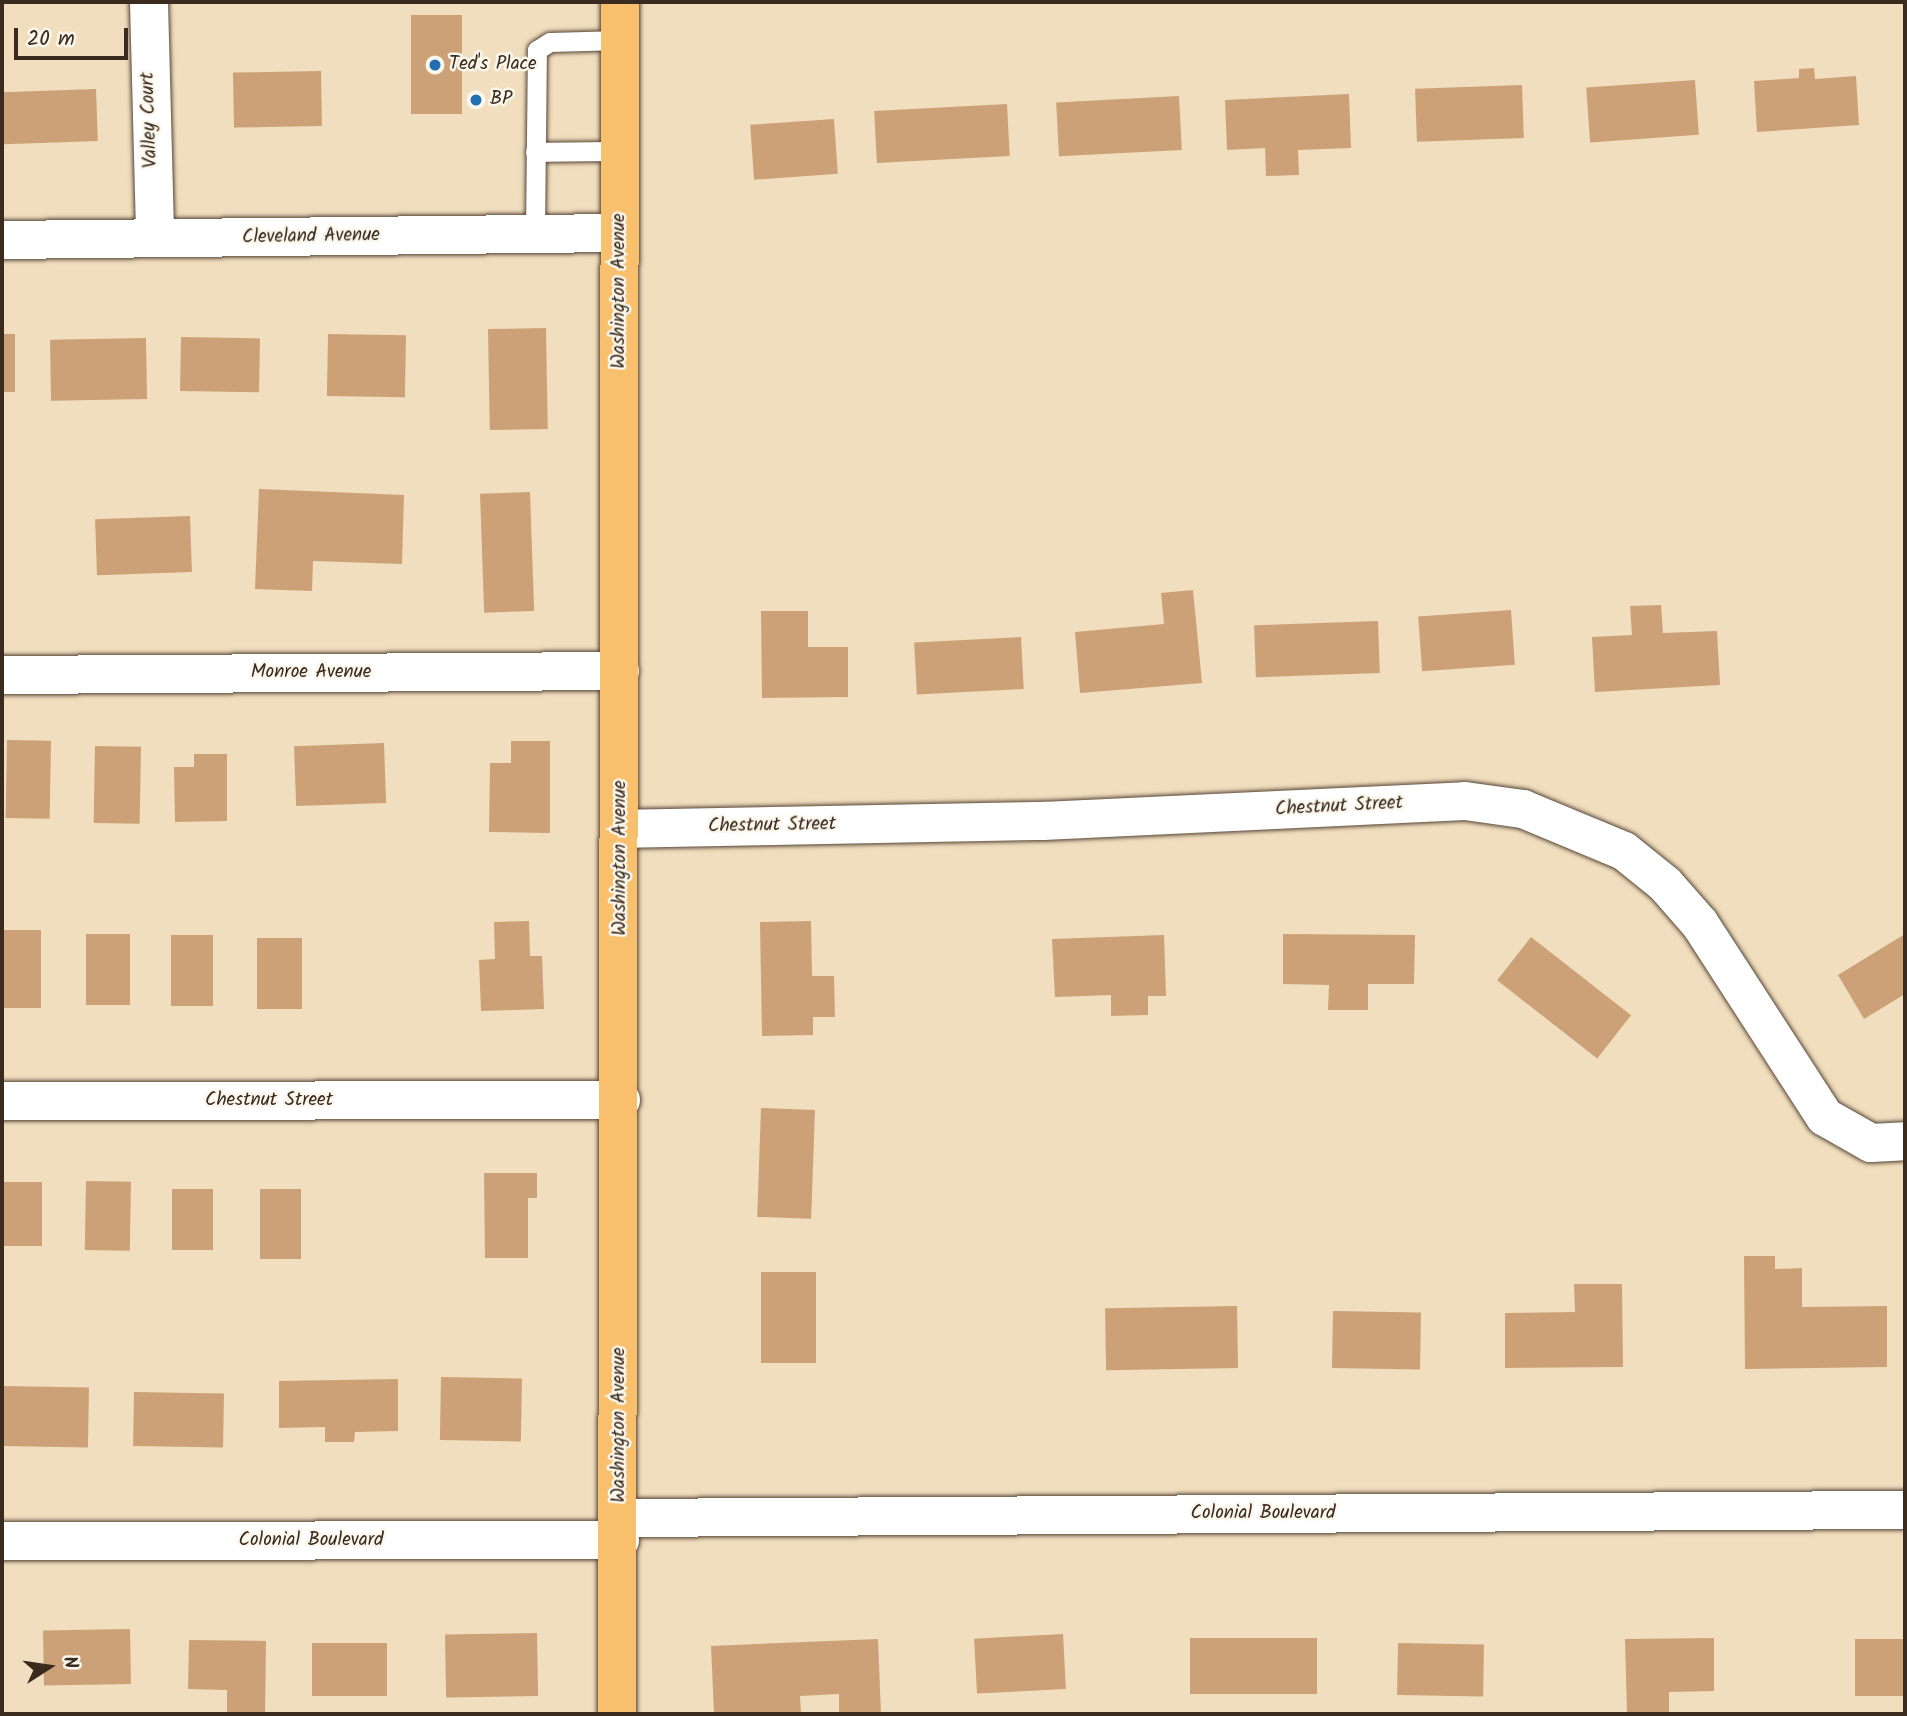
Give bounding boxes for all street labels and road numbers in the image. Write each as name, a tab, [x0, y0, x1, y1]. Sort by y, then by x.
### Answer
street label: Valley Court	[137, 72, 163, 168]
street label: Washington Avenue	[609, 213, 631, 369]
street label: Cleveland Avenue	[242, 224, 380, 250]
street label: Monroe Avenue	[251, 662, 371, 684]
street label: Washington Avenue	[610, 780, 632, 936]
street label: Chestnut Street	[1274, 792, 1404, 822]
street label: Chestnut Street	[708, 813, 836, 839]
street label: Chestnut Street	[205, 1090, 333, 1112]
street label: Washington Avenue	[609, 1347, 631, 1503]
street label: Colonial Boulevard	[1191, 1503, 1335, 1525]
street label: Colonial Boulevard	[239, 1530, 383, 1552]

